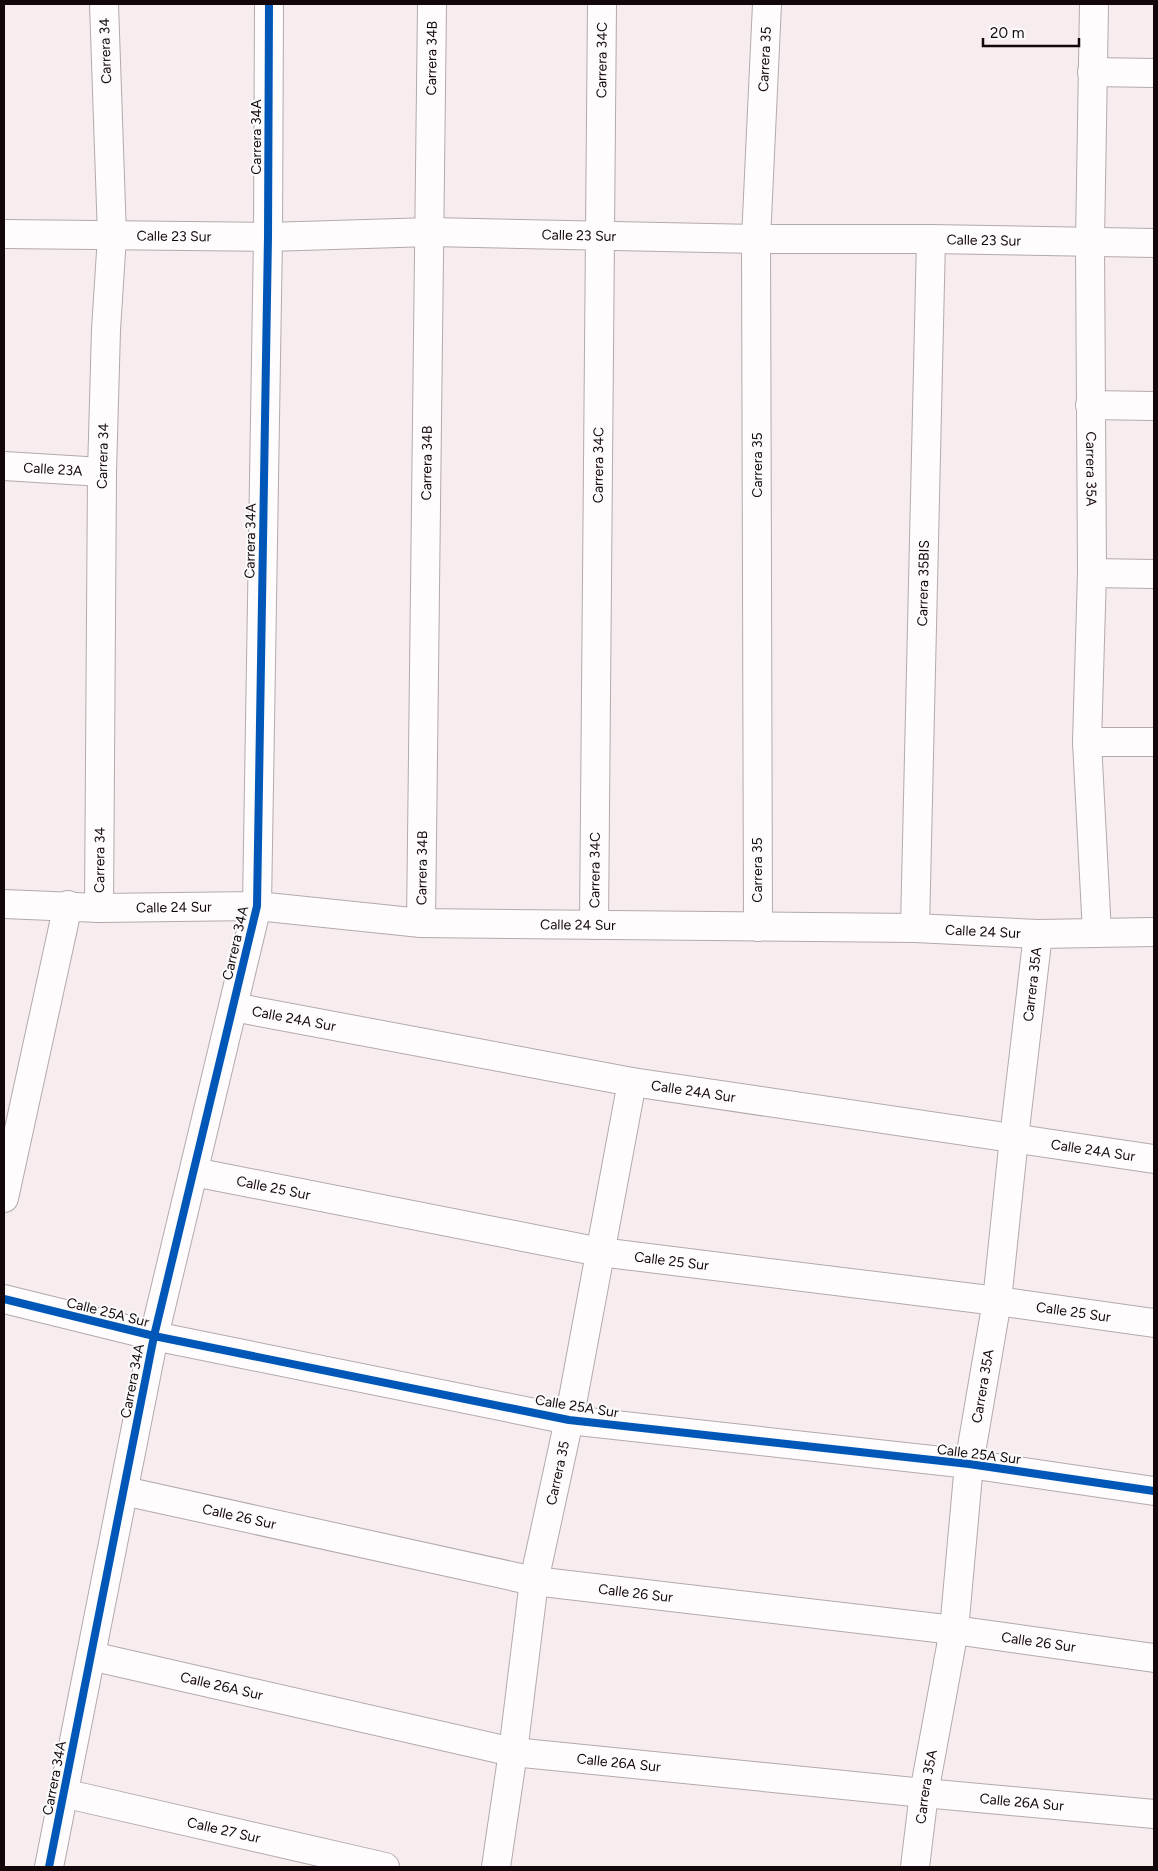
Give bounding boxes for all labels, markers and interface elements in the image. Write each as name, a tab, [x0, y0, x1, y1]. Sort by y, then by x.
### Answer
scale bar	[983, 15, 1079, 47]
street label: Carrera 34	[96, 17, 115, 84]
street label: Carrera 34B	[423, 21, 441, 95]
street label: Carrera 34C	[593, 22, 611, 98]
text: 20 m	[990, 24, 1024, 42]
street label: Carrera 35	[755, 26, 775, 92]
street label: Carrera 34A	[248, 99, 265, 175]
street label: Calle 23 Sur	[541, 226, 617, 245]
street label: Calle 23 Sur	[137, 228, 212, 245]
street label: Calle 23 Sur	[946, 231, 1022, 250]
street label: Carrera 34	[94, 422, 112, 489]
street label: Carrera 34B	[418, 426, 436, 500]
street label: Carrera 34C	[590, 427, 607, 503]
street label: Carrera 35A	[1082, 431, 1100, 507]
street label: Carrera 35	[749, 432, 766, 498]
street label: Calle 23A	[23, 459, 84, 480]
street label: Carrera 34A	[241, 503, 260, 579]
street label: Carrera 35BIS	[914, 540, 933, 626]
street label: Carrera 34	[91, 827, 109, 893]
street label: Carrera 34B	[413, 831, 431, 905]
street label: Carrera 34C	[586, 832, 604, 908]
street label: Carrera 35	[749, 837, 766, 903]
street label: Calle 24 Sur	[136, 899, 212, 917]
street label: Carrera 34A	[219, 904, 252, 982]
street label: Calle 24 Sur	[540, 916, 616, 934]
street label: Calle 24 Sur	[945, 921, 1021, 942]
street label: Carrera 35A	[1020, 946, 1045, 1023]
street label: Calle 24A Sur	[250, 1003, 338, 1035]
street label: Calle 24A Sur	[650, 1077, 737, 1106]
street label: Calle 24A Sur	[1050, 1136, 1137, 1165]
street label: Calle 25 Sur	[235, 1173, 312, 1204]
street label: Calle 25 Sur	[633, 1248, 710, 1274]
street label: Calle 25A Sur	[65, 1294, 151, 1331]
street label: Calle 25 Sur	[1035, 1299, 1112, 1326]
street label: Carrera 34A	[117, 1342, 148, 1420]
street label: Carrera 35A	[968, 1347, 998, 1425]
street label: Calle 25A Sur	[534, 1391, 620, 1422]
street label: Carrera 35	[543, 1439, 573, 1507]
street label: Calle 25A Sur	[936, 1441, 1022, 1468]
street label: Calle 26 Sur	[201, 1500, 278, 1533]
street label: Calle 26 Sur	[597, 1581, 674, 1606]
street label: Calle 26 Sur	[1000, 1629, 1077, 1656]
street label: Calle 26A Sur	[178, 1669, 265, 1704]
street label: Carrera 34A	[39, 1739, 70, 1817]
street label: Carrera 35A	[912, 1748, 941, 1825]
street label: Calle 26A Sur	[576, 1750, 662, 1776]
street label: Calle 26A Sur	[979, 1790, 1065, 1815]
street label: Calle 27 Sur	[185, 1814, 262, 1847]

